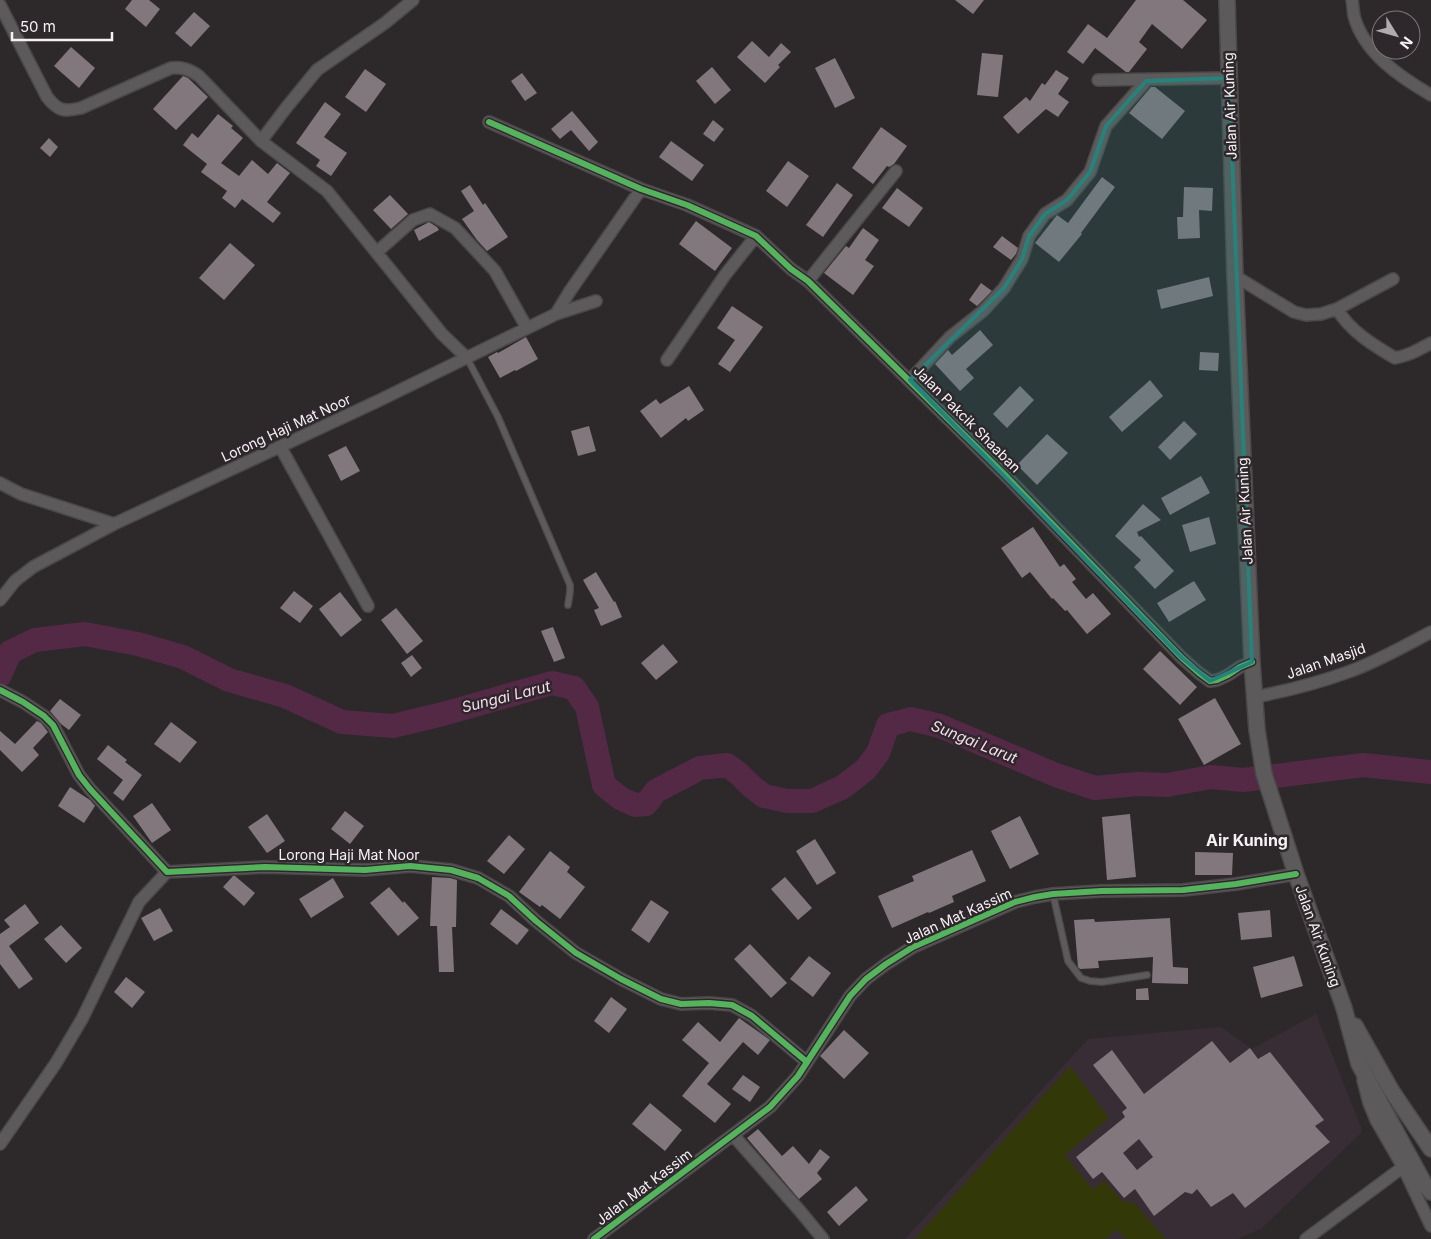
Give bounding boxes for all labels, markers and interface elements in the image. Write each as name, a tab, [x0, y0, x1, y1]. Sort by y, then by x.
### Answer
scale bar	[12, 10, 112, 42]
north arrow	[1371, 10, 1421, 60]
text: 50 m	[20, 17, 56, 36]
text: N	[1397, 34, 1417, 53]
street label: Jalan Air Kuning	[1219, 52, 1240, 160]
street label: Jalan Pakcik Shaaban	[910, 362, 1024, 476]
street label: Lorong Haji Mat Noor	[218, 390, 353, 465]
street label: Jalan Air Kuning	[1233, 457, 1256, 565]
street label: Jalan Masjid	[1284, 639, 1368, 682]
water label: Sungai Larut	[460, 676, 553, 717]
water label: Sungai Larut	[929, 716, 1021, 768]
district label: Air Kuning	[1206, 830, 1288, 850]
street label: Lorong Haji Mat Noor	[278, 846, 420, 863]
street label: Jalan Air Kuning	[1292, 882, 1345, 989]
street label: Jalan Mat Kassim	[901, 884, 1014, 947]
street label: Jalan Mat Kassim	[592, 1145, 695, 1228]

